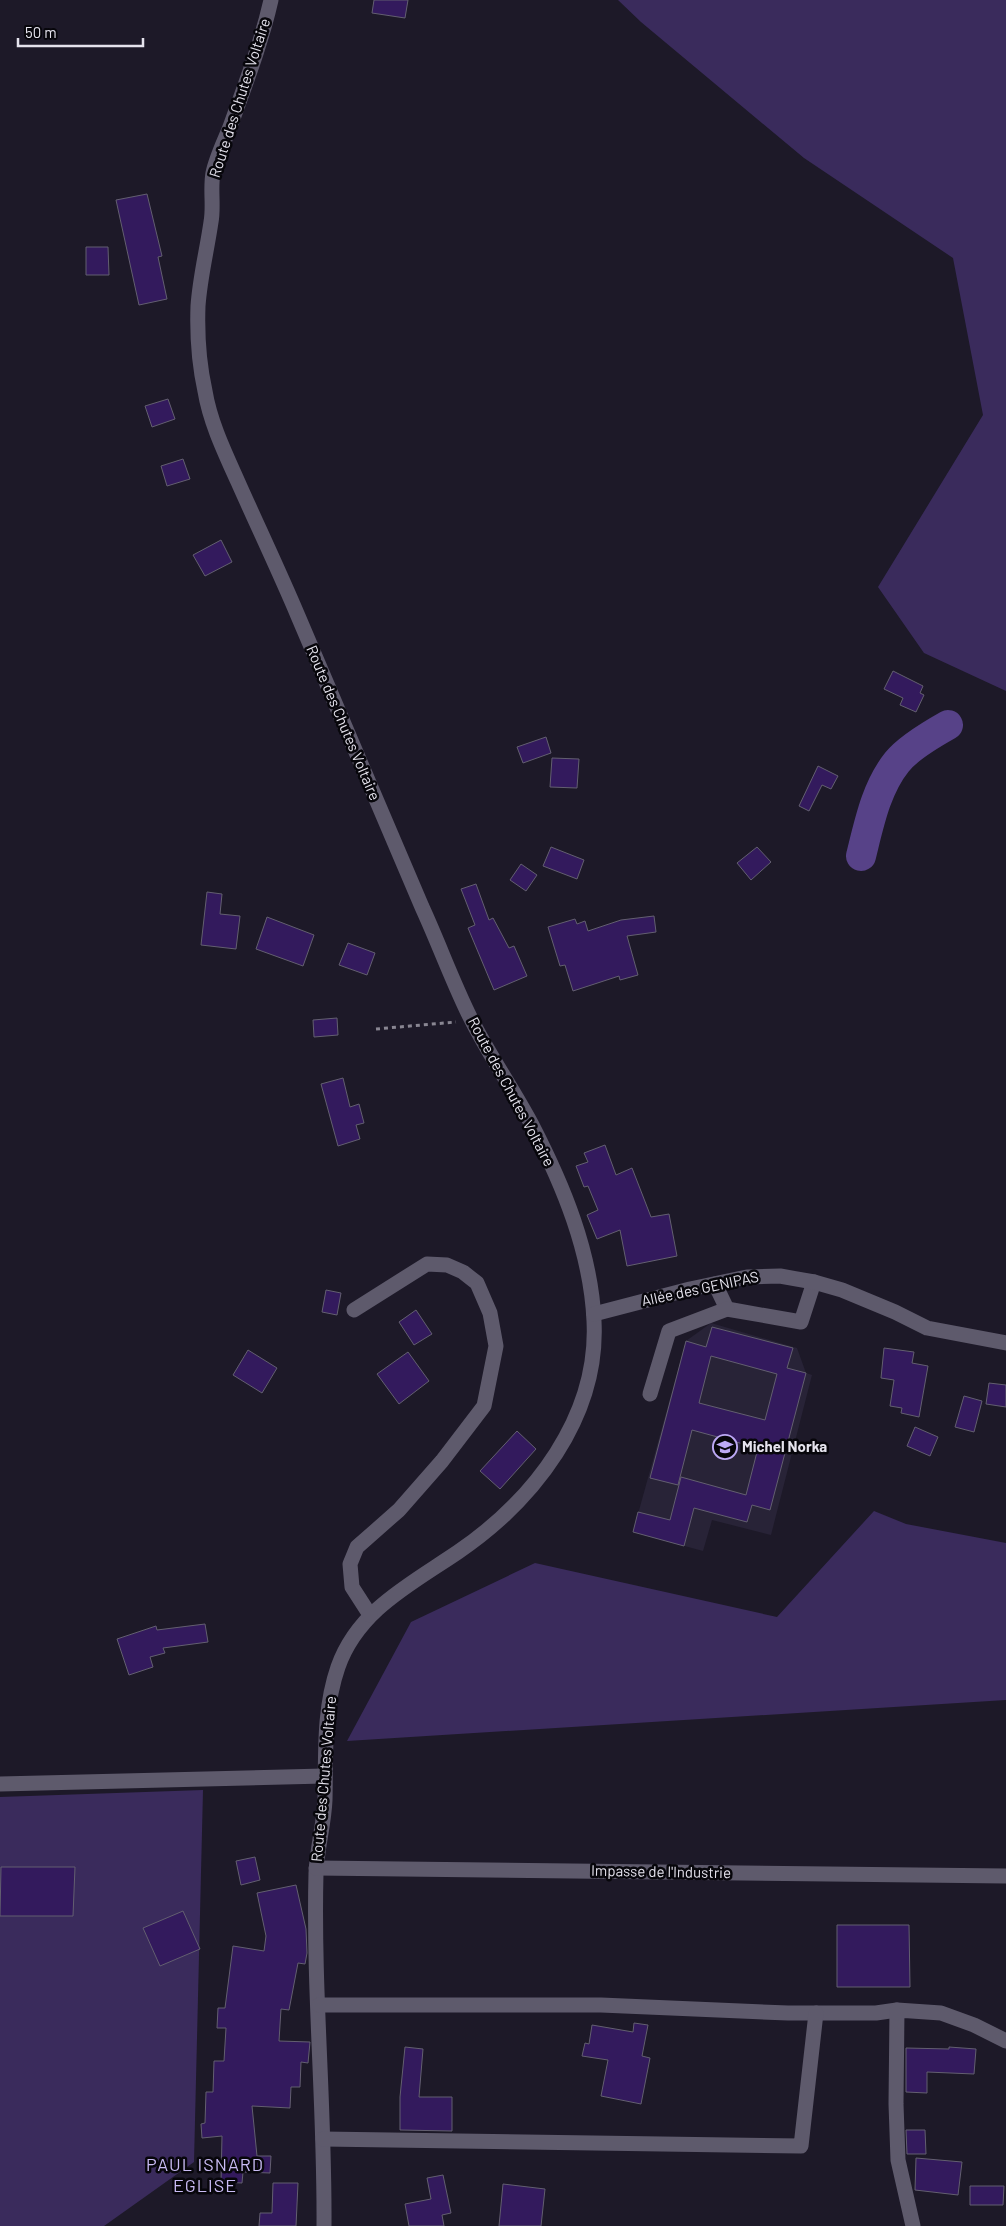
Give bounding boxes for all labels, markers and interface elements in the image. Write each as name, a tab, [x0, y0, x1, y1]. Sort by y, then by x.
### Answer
scale bar	[18, 15, 142, 47]
street label: Route des Chutes Voltaire	[205, 16, 273, 180]
text: 50 m	[25, 23, 57, 41]
street label: Route des Chutes Voltaire	[303, 642, 385, 803]
street label: Route des Chutes Voltaire	[465, 1014, 559, 1169]
street label: Allée des GENIPAS	[640, 1267, 760, 1309]
school or university icon: Michel Norka	[712, 1434, 738, 1460]
place label: Michel Norka	[742, 1437, 827, 1455]
street label: Route des Chutes Voltaire	[307, 1695, 339, 1863]
street label: Impasse de l'Industrie	[591, 1861, 731, 1881]
district label: PAUL ISNARD EGLISE	[146, 2153, 264, 2196]

